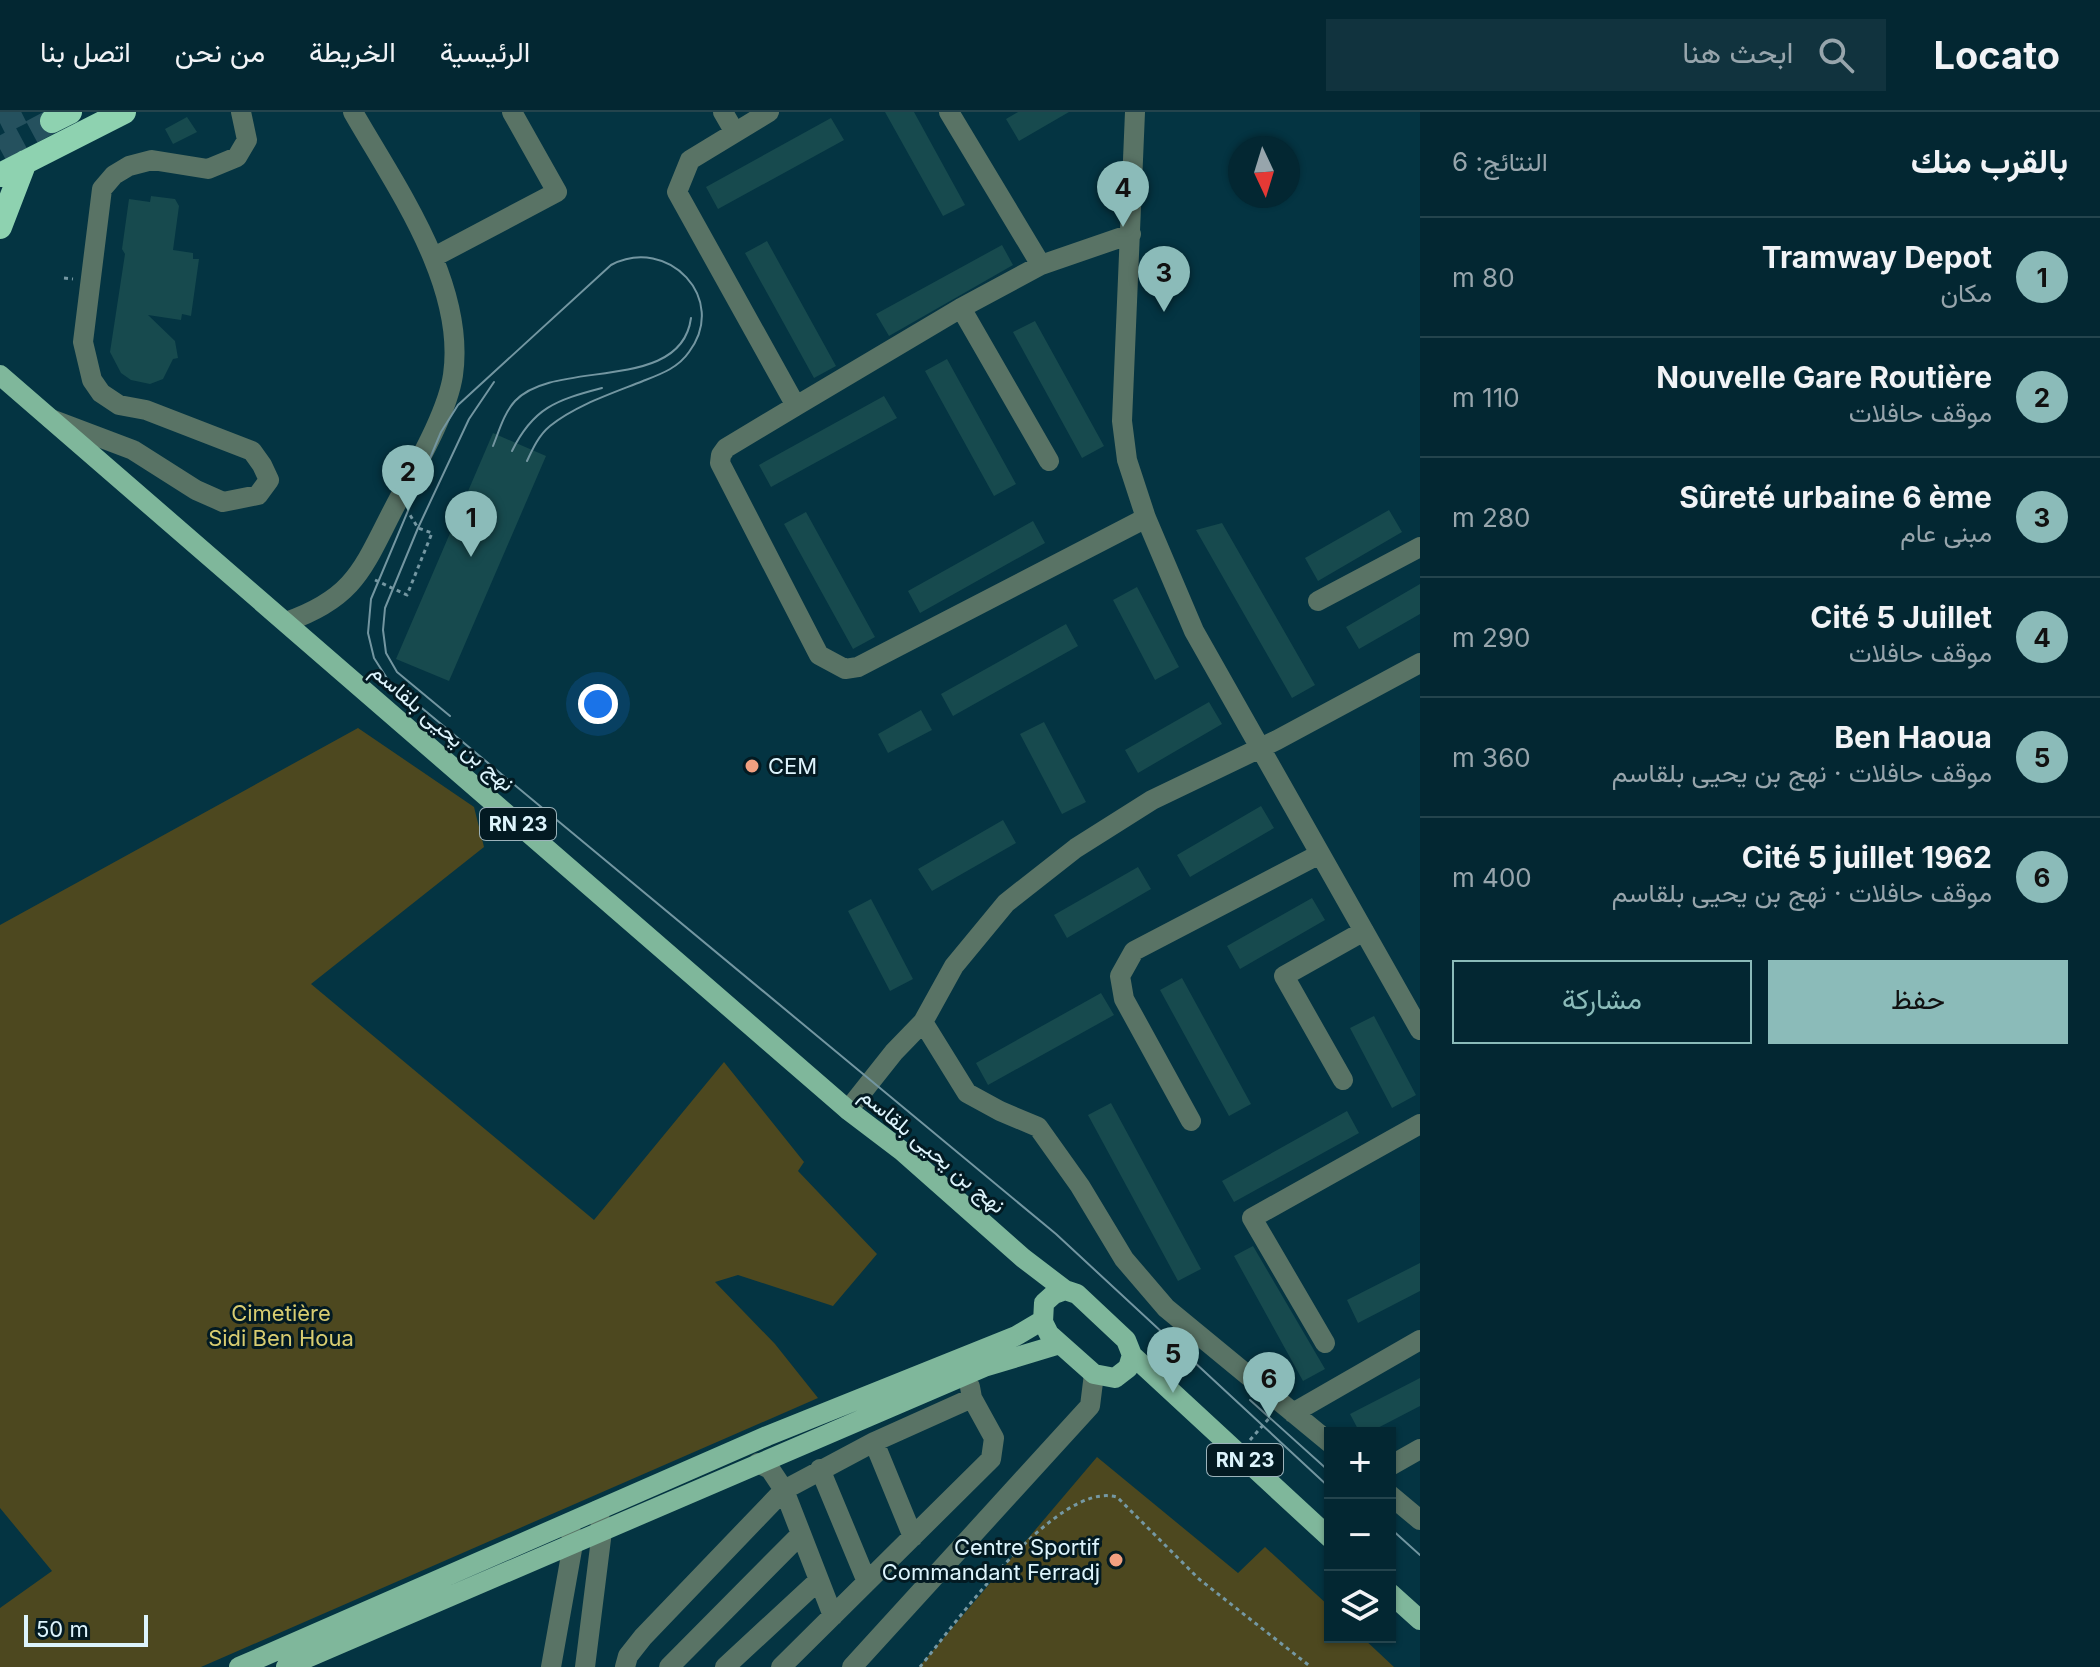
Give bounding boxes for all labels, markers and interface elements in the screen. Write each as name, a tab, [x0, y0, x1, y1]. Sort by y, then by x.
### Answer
search box	[1326, 19, 1886, 91]
text: Locato	[1934, 32, 2060, 78]
icon: search	[1814, 33, 1858, 77]
text: ابحث هنا	[1682, 34, 1794, 70]
text: اتصل بنا	[40, 35, 131, 69]
text: من نحن	[175, 35, 265, 69]
text: الخريطة	[309, 35, 396, 69]
text: الرئيسية	[440, 35, 530, 69]
north arrow	[1228, 136, 1300, 208]
text: بالقرب منك	[1911, 140, 2068, 181]
text: النتائج: 6	[1452, 146, 1548, 177]
pin: 4	[1097, 161, 1149, 227]
text: Tramway Depot	[1762, 239, 1992, 275]
pin: 3	[1138, 246, 1190, 312]
text: 80 m	[1452, 262, 1515, 293]
text: 1	[2036, 262, 2048, 293]
text: مكان	[1940, 277, 1992, 308]
text: Nouvelle Gare Routière	[1656, 359, 1992, 395]
text: 110 m	[1452, 382, 1520, 413]
text: 2	[2034, 382, 2050, 413]
text: موقف حافلات	[1849, 397, 1992, 428]
pin: 2	[382, 445, 434, 511]
text: Sûreté urbaine 6 ème	[1679, 479, 1992, 515]
pin: 1	[445, 491, 497, 557]
text: 280 m	[1452, 502, 1530, 533]
text: 3	[2034, 502, 2050, 533]
text: مبنى عام	[1900, 517, 1992, 548]
text: Cité 5 Juillet	[1810, 599, 1992, 635]
text: 290 m	[1452, 622, 1530, 653]
text: 4	[2033, 622, 2051, 653]
text: موقف حافلات	[1849, 637, 1992, 668]
street label: نهج بن يحيى بلقاسم	[365, 658, 520, 798]
your location	[578, 684, 618, 724]
text: Ben Haoua	[1834, 719, 1992, 755]
text: 360 m	[1452, 742, 1531, 773]
text: 5	[2034, 742, 2050, 773]
place label: CEM	[768, 753, 817, 779]
marker: CEM	[743, 757, 761, 775]
text: موقف حافلات · نهج بن يحيى بلقاسم	[1612, 757, 1992, 788]
road number: RN 23	[480, 808, 556, 840]
text: Cité 5 juillet 1962	[1742, 839, 1992, 875]
text: 400 m	[1452, 862, 1532, 893]
text: 6	[2034, 862, 2050, 893]
text: موقف حافلات · نهج بن يحيى بلقاسم	[1612, 877, 1992, 908]
button: مشاركة	[1452, 960, 1752, 1044]
button: حفظ	[1768, 960, 2068, 1044]
street label: نهج بن يحيى بلقاسم	[854, 1082, 1011, 1220]
park label: Cimetière Sidi Ben Houa	[208, 1300, 354, 1351]
pin: 5	[1147, 1327, 1199, 1393]
pin: 6	[1243, 1352, 1295, 1418]
map controls	[1324, 1427, 1396, 1643]
button: +	[1324, 1427, 1396, 1499]
road number: RN 23	[1207, 1444, 1283, 1476]
button: −	[1324, 1499, 1396, 1571]
place label: Centre Sportif Commandant Ferradj	[882, 1534, 1100, 1585]
marker: Centre Sportif Commandant Ferradj	[1107, 1551, 1125, 1569]
button: layers	[1324, 1571, 1396, 1643]
scale bar	[24, 1611, 148, 1647]
text: 50 m	[36, 1616, 89, 1642]

